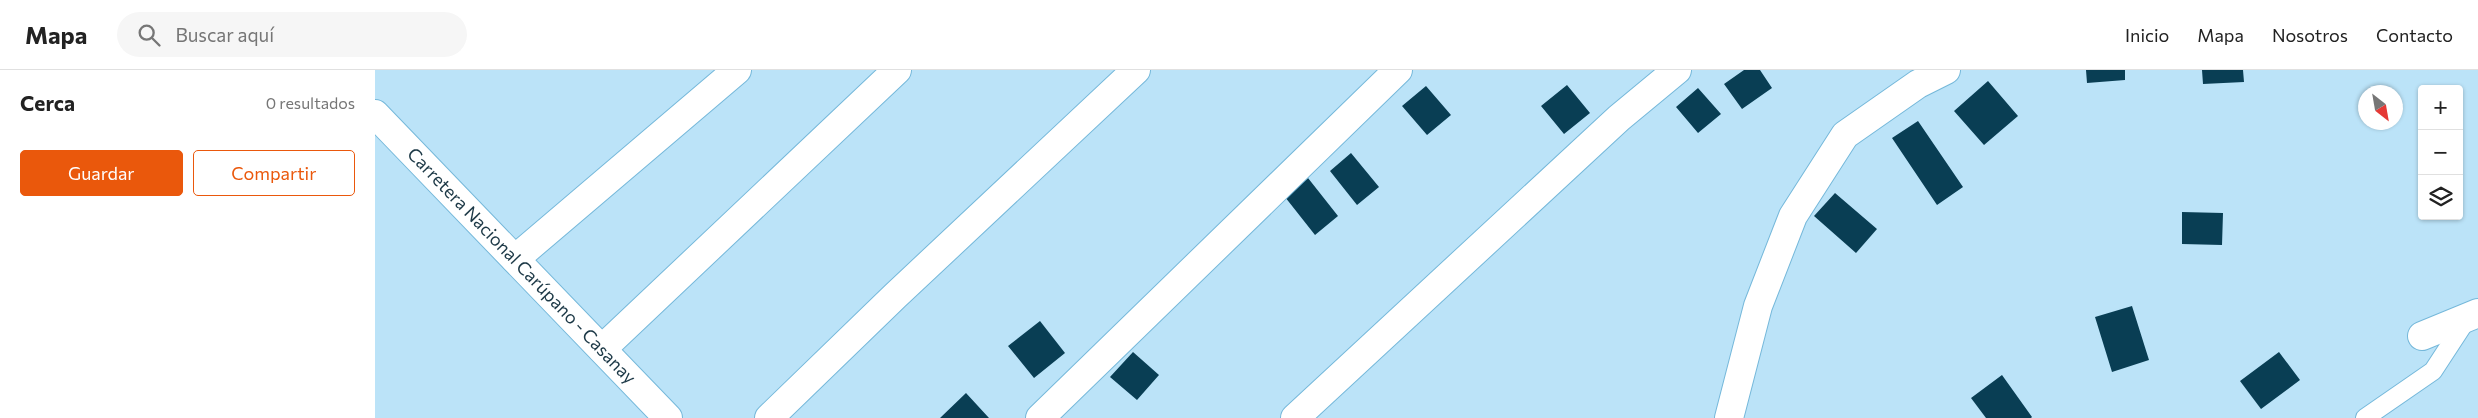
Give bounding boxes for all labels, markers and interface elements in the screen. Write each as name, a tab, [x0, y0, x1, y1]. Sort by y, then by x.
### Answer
search box	[117, 12, 467, 57]
text: Mapa	[25, 20, 87, 49]
icon: search	[135, 21, 163, 49]
text: Buscar aquí	[175, 23, 274, 46]
text: Inicio	[2125, 24, 2169, 46]
text: Mapa	[2197, 24, 2244, 46]
text: Nosotros	[2272, 24, 2348, 46]
text: Contacto	[2376, 24, 2453, 46]
north arrow	[2358, 85, 2403, 130]
map controls	[2418, 85, 2463, 220]
button: +	[2418, 85, 2463, 130]
text: Cerca	[20, 90, 75, 115]
text: 0 resultados	[266, 93, 355, 112]
button: −	[2418, 130, 2463, 175]
street label: Carretera Nacional Carúpano - Casanay	[403, 142, 641, 388]
button: Guardar	[20, 150, 183, 196]
button: Compartir	[193, 150, 355, 196]
button: layers	[2418, 175, 2463, 220]

